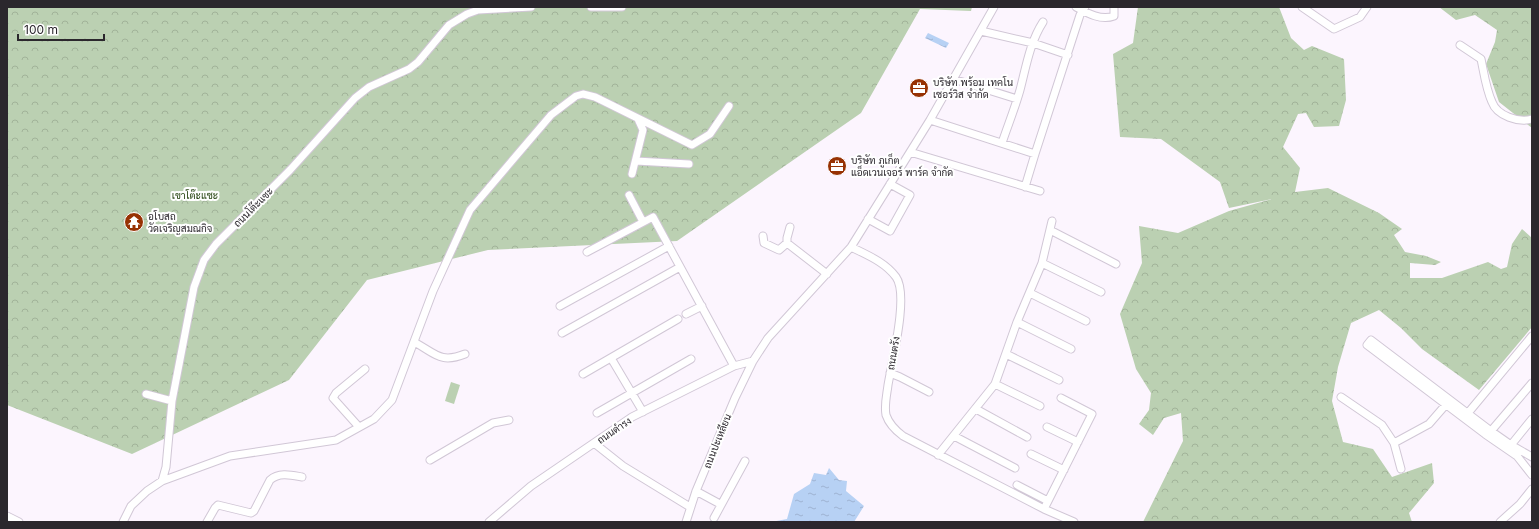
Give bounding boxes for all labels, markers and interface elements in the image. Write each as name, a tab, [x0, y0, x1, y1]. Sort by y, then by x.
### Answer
scale bar	[18, 16, 104, 42]
text: 100 m	[24, 22, 58, 37]
place label: บริษัท พร้อม เทคโน เซอร์วิส จำกัด	[933, 76, 1013, 100]
office icon: บริษัท พร้อม เทคโน เซอร์วิส จำกัด	[908, 77, 930, 99]
place label: บริษัท ภูเก็ต แอ็ดเวนเจอร์ พาร์ค จำกัด	[851, 153, 953, 178]
office icon: บริษัท ภูเก็ต แอ็ดเวนเจอร์ พาร์ค จำกัด	[826, 155, 848, 177]
street label: ถนนโต๊ะแซะ	[231, 185, 275, 229]
park label: เขาโต๊ะแซะ	[172, 189, 218, 201]
place label: อุโบสถ วัดเจริญสมณกิจ	[148, 210, 212, 235]
temple icon: อุโบสถ วัดเจริญสมณกิจ	[123, 211, 145, 233]
street label: ถนนตรัง	[884, 335, 902, 371]
street label: ถนนปะเหลียน	[701, 412, 733, 470]
street label: ถนนดำรง	[595, 414, 633, 446]

